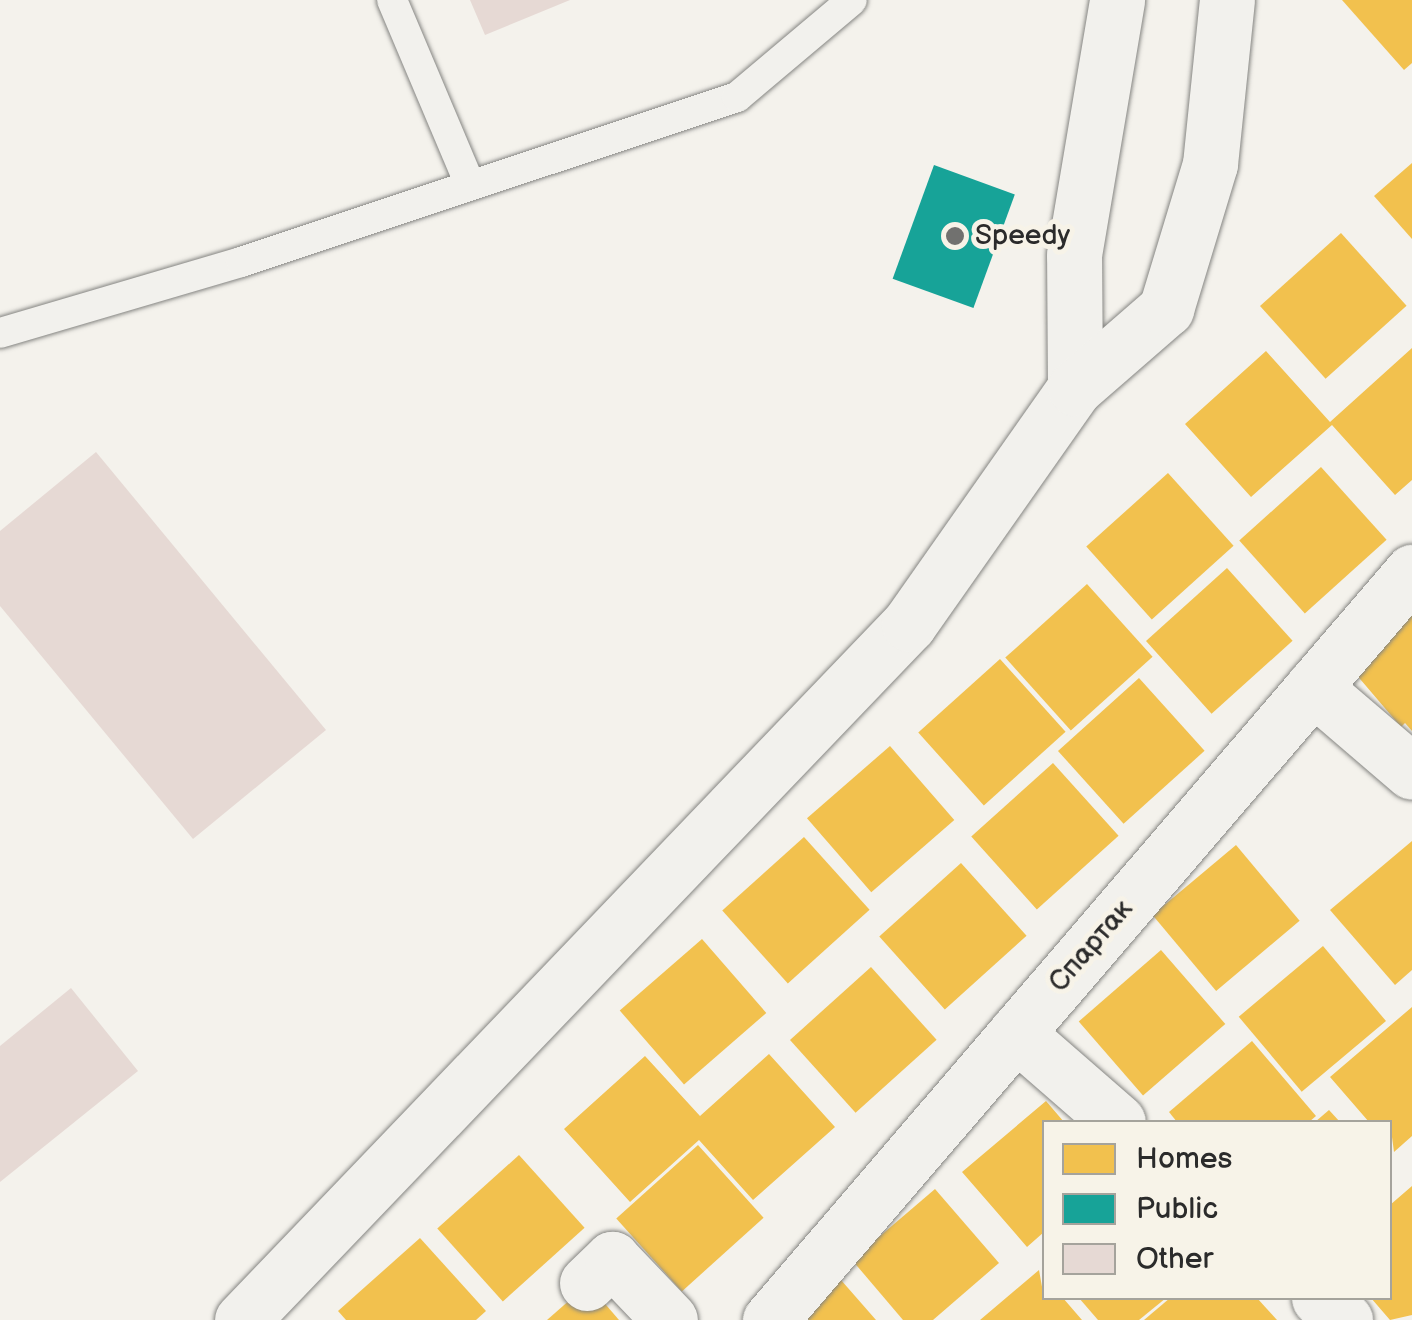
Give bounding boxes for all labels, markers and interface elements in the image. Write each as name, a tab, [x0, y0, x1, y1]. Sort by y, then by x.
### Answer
place label: Speedy	[975, 219, 1070, 253]
marker: Speedy	[944, 225, 966, 247]
street label: Спартак	[1042, 893, 1140, 999]
legend	[1042, 1120, 1392, 1300]
text: Homes	[1136, 1141, 1232, 1177]
text: Public	[1136, 1191, 1218, 1227]
text: Other	[1136, 1241, 1213, 1277]

